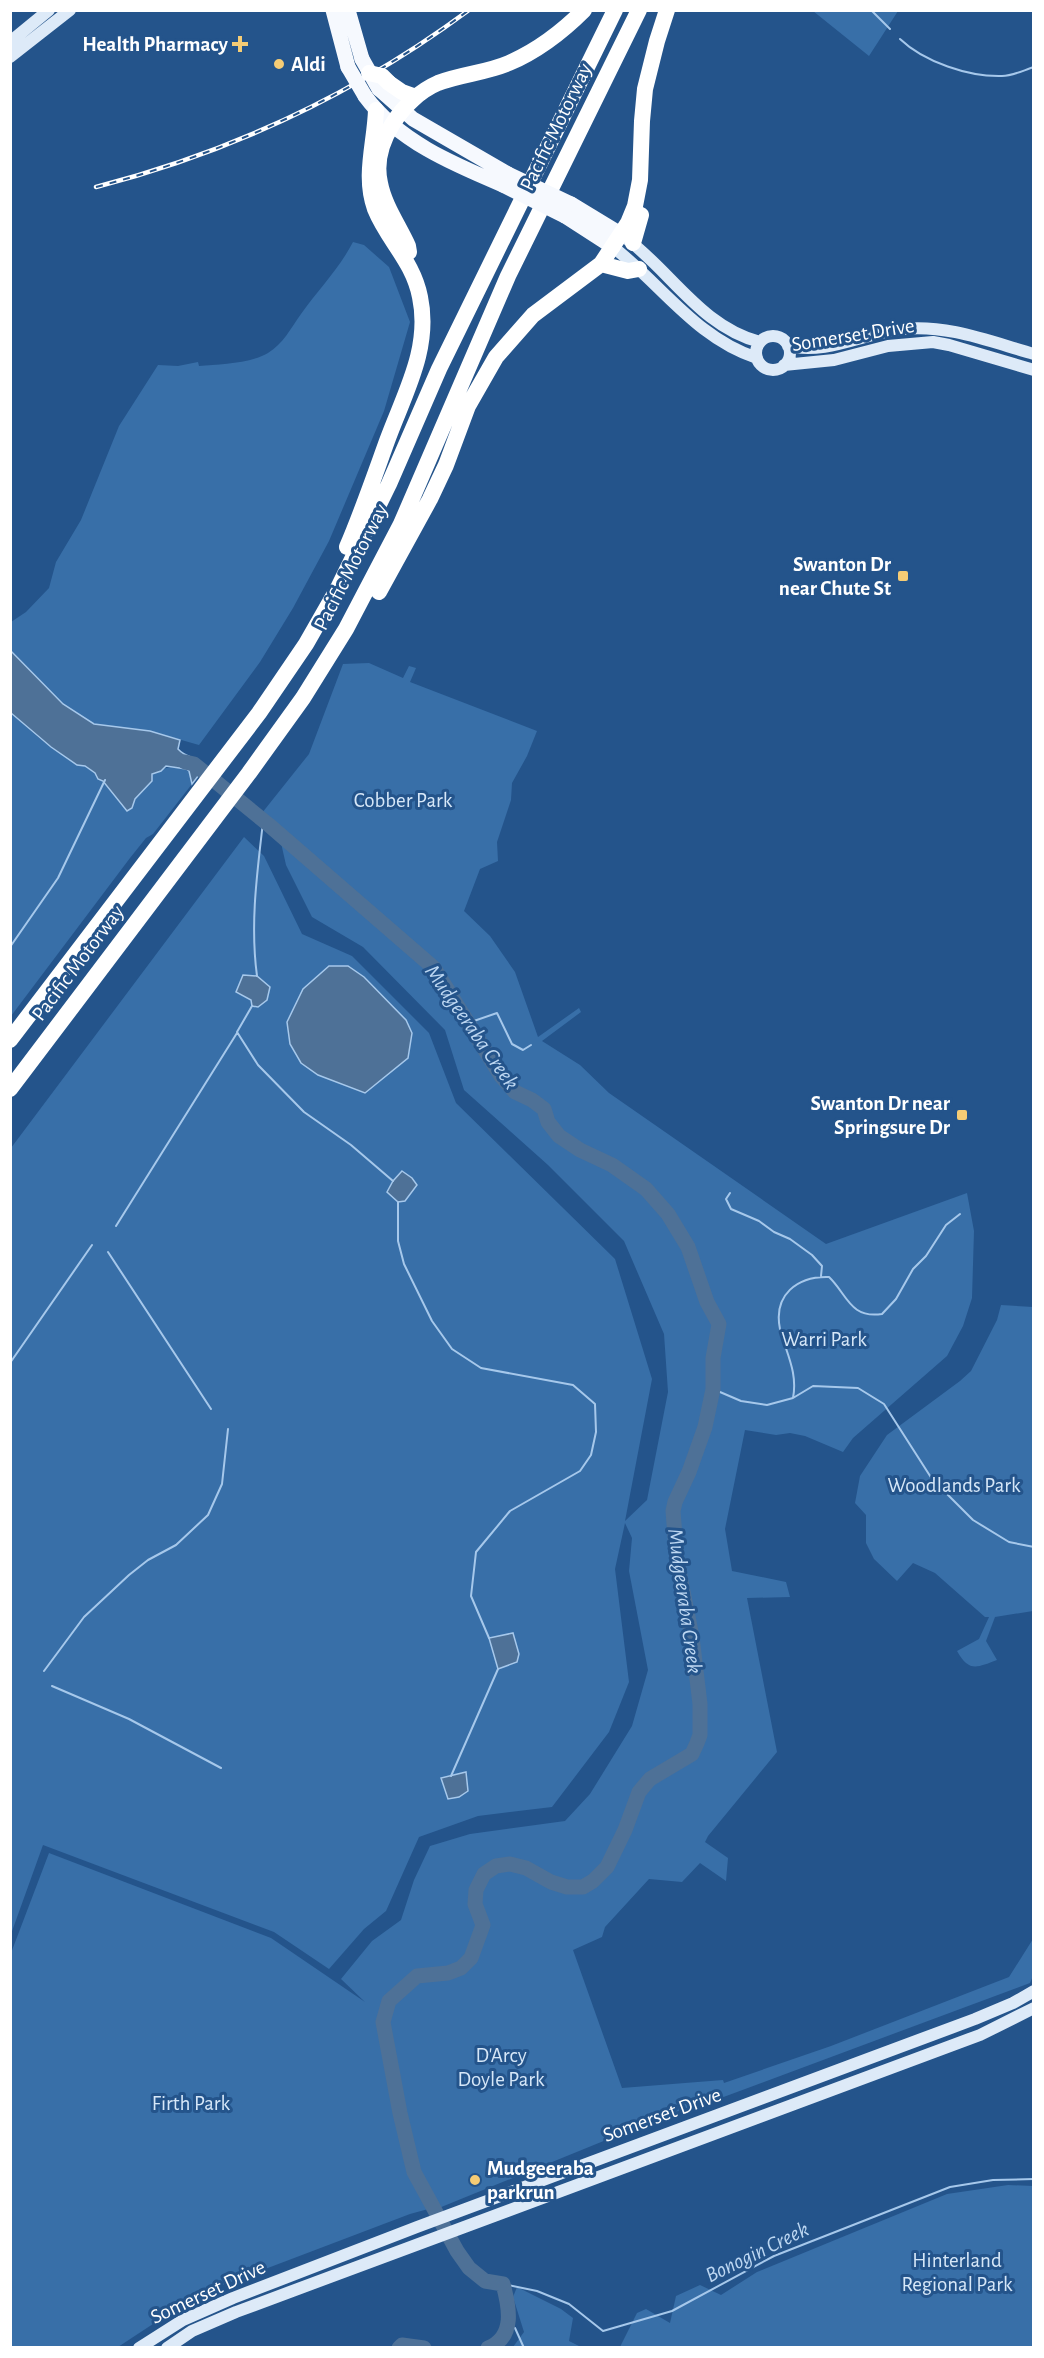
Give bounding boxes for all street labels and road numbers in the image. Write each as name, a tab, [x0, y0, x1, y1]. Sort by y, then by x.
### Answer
street label: Pacific Motorway	[516, 60, 596, 194]
street label: Somerset Drive	[790, 315, 916, 355]
street label: Pacific Motorway	[310, 500, 392, 634]
street label: Pacific Motorway	[28, 901, 128, 1025]
street label: Somerset Drive	[600, 2084, 724, 2146]
street label: Somerset Drive	[147, 2256, 269, 2328]

